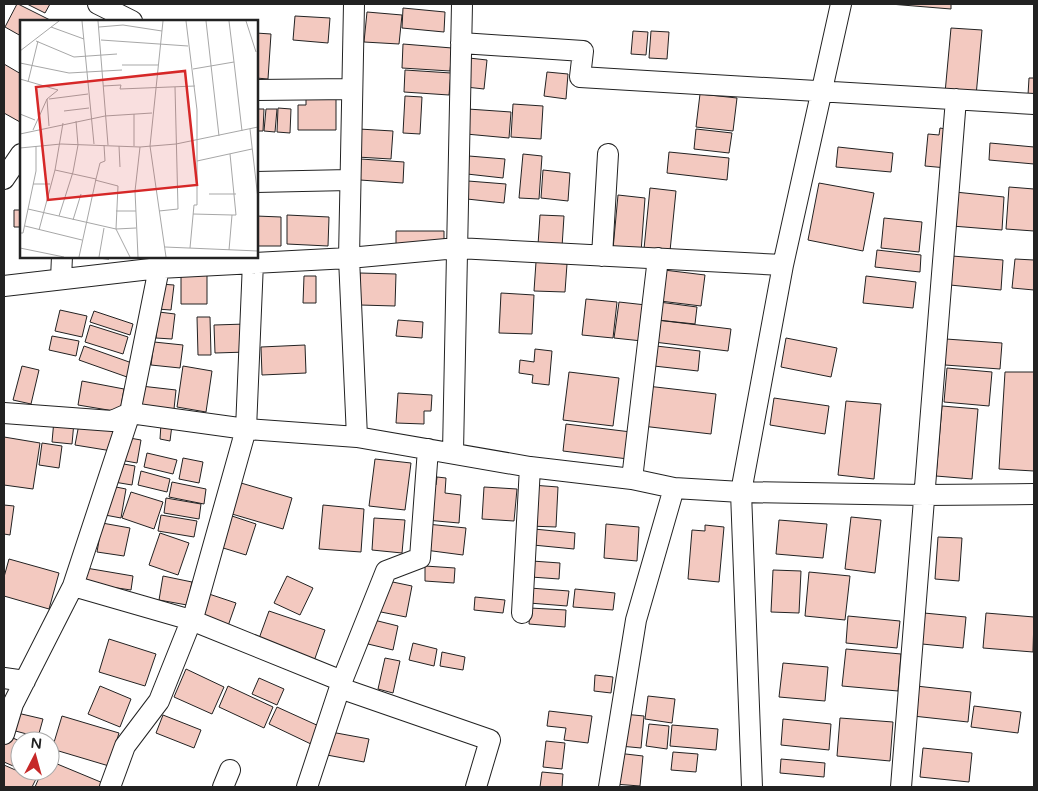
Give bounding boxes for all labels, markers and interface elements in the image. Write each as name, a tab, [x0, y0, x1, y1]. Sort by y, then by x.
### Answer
inset map	[20, 20, 258, 258]
north arrow	[10, 731, 60, 781]
text: N	[30, 735, 43, 753]

